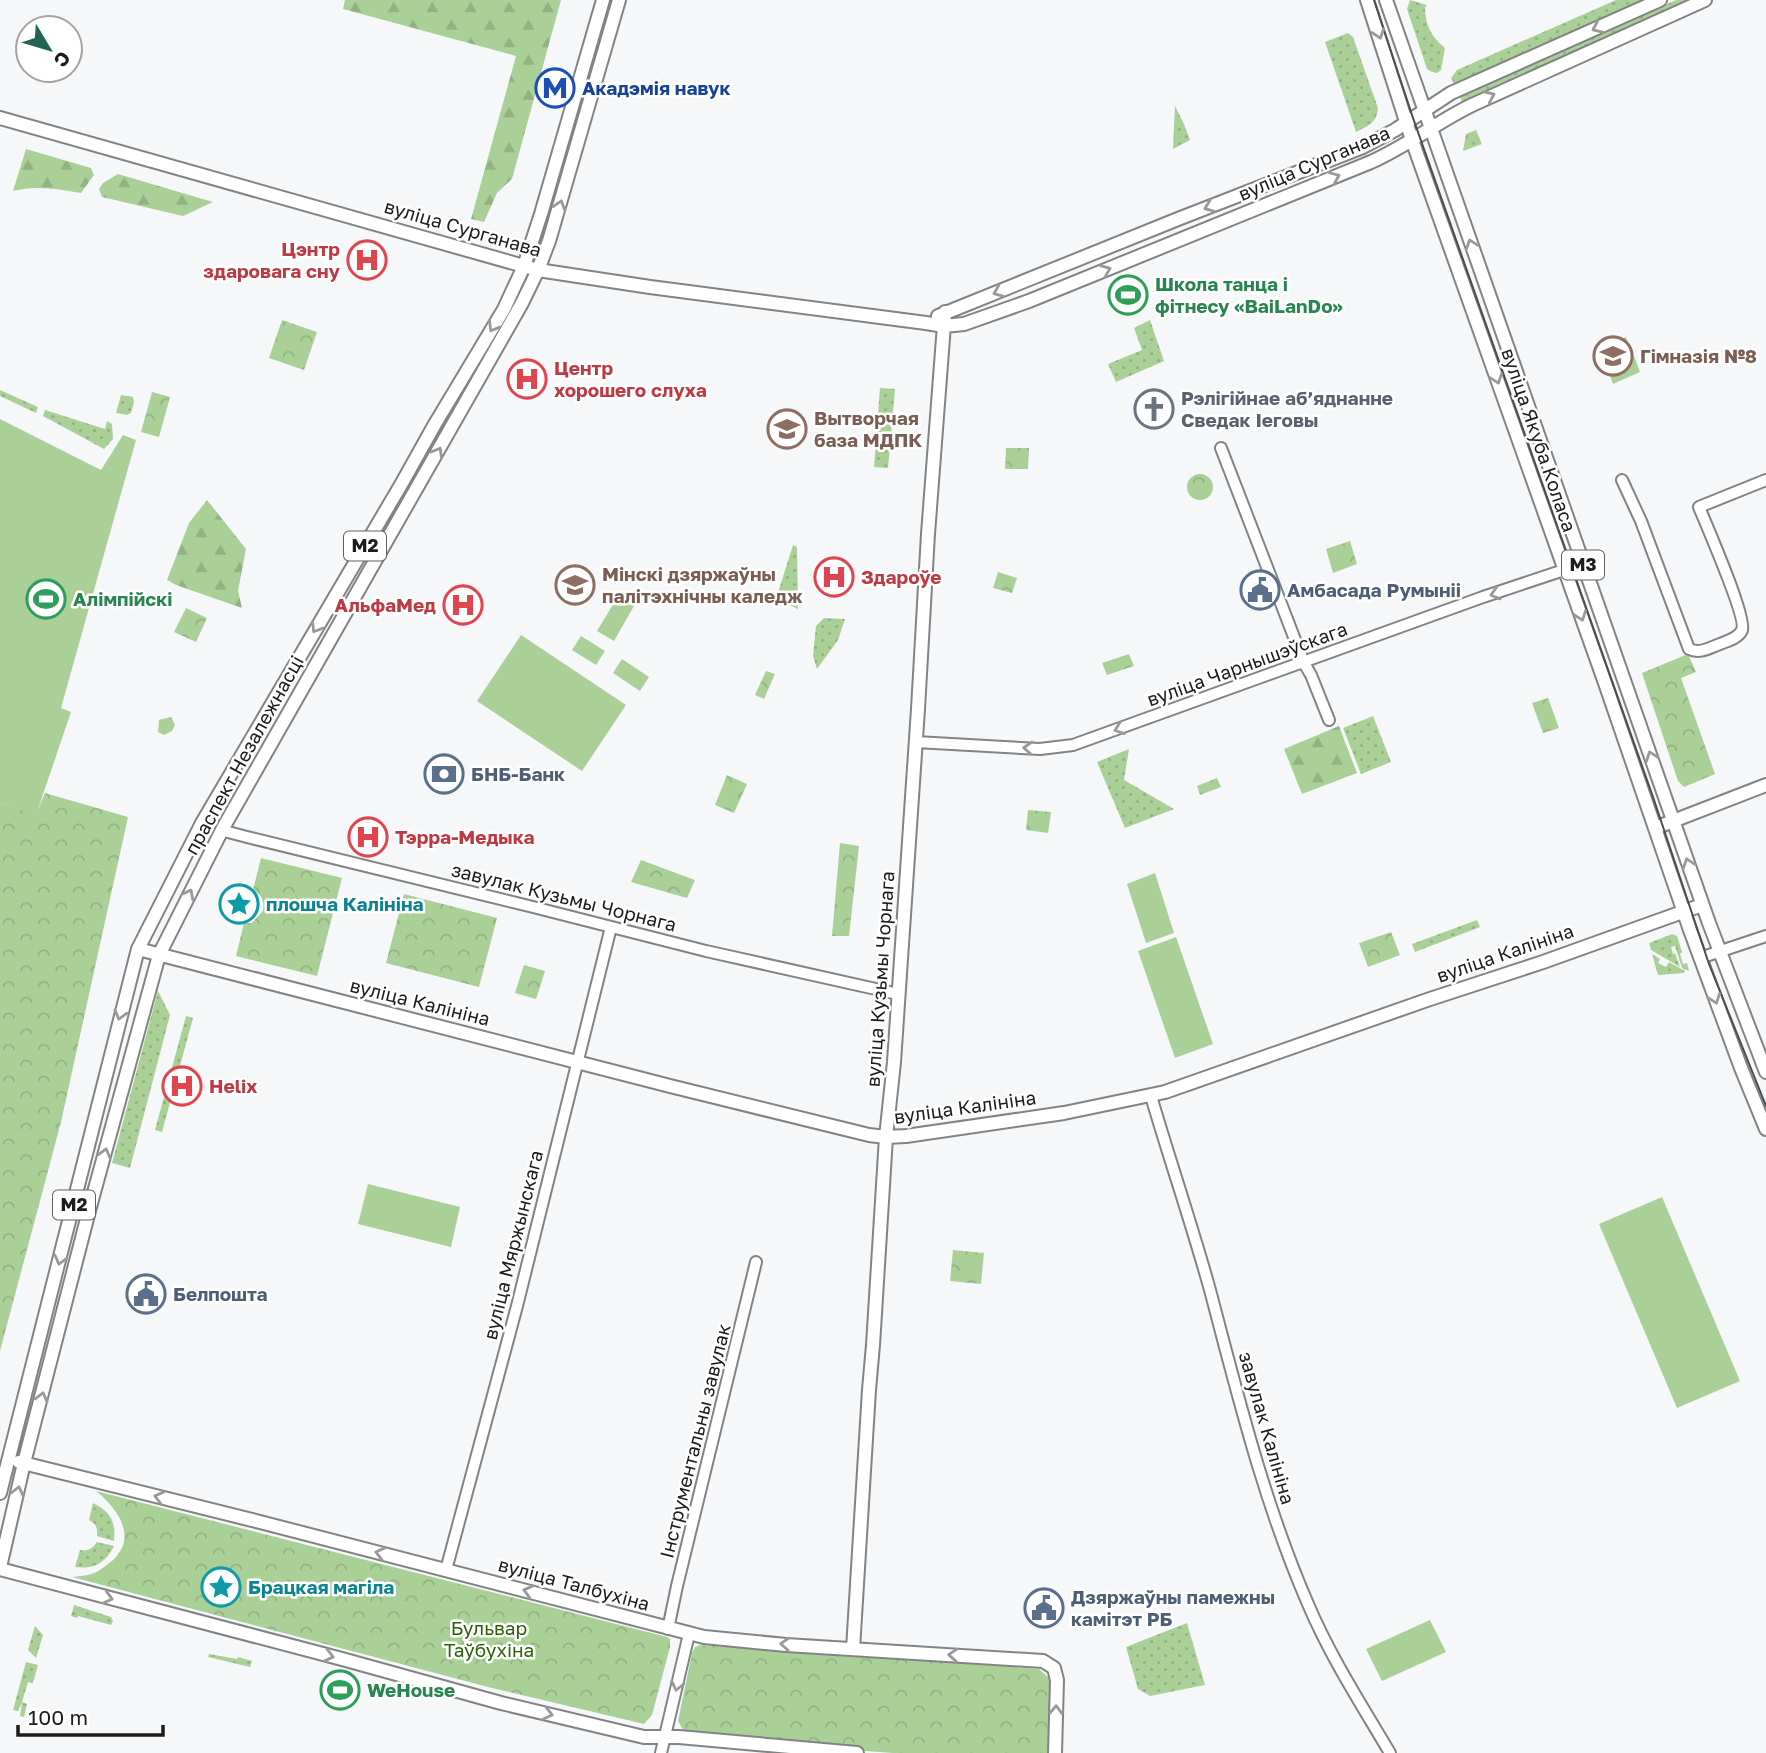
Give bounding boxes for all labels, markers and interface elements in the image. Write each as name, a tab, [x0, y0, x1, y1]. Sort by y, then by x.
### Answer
north arrow	[14, 14, 84, 84]
one-way arrow	[1592, 20, 1604, 34]
one-way arrow	[1370, 28, 1385, 40]
text: С	[50, 47, 76, 72]
metro station icon: Акадэмія навук	[534, 67, 576, 109]
place label: Акадэмія навук	[582, 76, 730, 99]
one-way arrow	[1483, 90, 1495, 104]
street label: вуліца Сурганава	[1235, 120, 1393, 205]
one-way arrow	[1329, 171, 1341, 185]
street label: вуліца Сурганава	[382, 194, 544, 261]
one-way arrow	[1204, 198, 1216, 212]
one-way arrow	[551, 200, 566, 212]
place label: Цэнтр здаровага сну	[203, 237, 341, 282]
one-way arrow	[1465, 238, 1479, 250]
hospital icon: Цэнтр здаровага сну	[346, 239, 388, 281]
one-way arrow	[1100, 265, 1112, 279]
place label: Школа танца і фітнесу «BaiLanDo»	[1155, 272, 1343, 317]
sports icon: Школа танца і фітнесу «BaiLanDo»	[1107, 274, 1149, 316]
one-way arrow	[992, 283, 1004, 297]
one-way arrow	[489, 319, 502, 332]
school or university icon: Гімназія №8	[1592, 335, 1634, 377]
place label: Гімназія №8	[1640, 344, 1757, 367]
street label: вуліца Якуба Коласа	[1497, 345, 1582, 535]
place label: Центр хорошего слуха	[554, 356, 707, 401]
hospital icon: Центр хорошего слуха	[506, 358, 548, 400]
one-way arrow	[1489, 372, 1503, 384]
place label: Рэлігійнае абʼяднанне Сведак Іеговы	[1181, 386, 1393, 431]
church icon: Рэлігійнае абʼяднанне Сведак Іеговы	[1133, 388, 1175, 430]
place label: Вытворчая база МДПК	[814, 406, 922, 451]
school or university icon: Вытворчая база МДПК	[766, 408, 808, 450]
one-way arrow	[430, 447, 443, 460]
road number: М2	[344, 532, 386, 560]
road number: М3	[1562, 550, 1604, 580]
hospital icon: Здароўе	[813, 556, 855, 598]
place label: Мінскі дзяржаўны палітэхнічны каледж	[602, 562, 803, 607]
school or university icon: Мінскі дзяржаўны палітэхнічны каледж	[554, 564, 596, 606]
place label: Здароўе	[861, 565, 942, 588]
public building icon: Амбасада Румыніі	[1239, 569, 1281, 611]
sports icon: Алімпійскі	[25, 578, 67, 620]
place label: Амбасада Румыніі	[1287, 578, 1461, 601]
hospital icon: АльфаМед	[442, 584, 484, 626]
one-way arrow	[1489, 585, 1501, 600]
place label: Алімпійскі	[73, 587, 172, 610]
place label: АльфаМед	[335, 593, 436, 616]
one-way arrow	[1573, 610, 1587, 622]
street label: вуліца Чарнышэўскага	[1144, 617, 1350, 710]
one-way arrow	[311, 621, 324, 634]
street label: праспект Незалежнасці	[179, 651, 308, 858]
one-way arrow	[1113, 721, 1125, 735]
one-way arrow	[1023, 741, 1034, 756]
one-way arrow	[1645, 751, 1659, 763]
bank icon: БНБ-Банк	[423, 753, 465, 795]
place label: БНБ-Банк	[471, 762, 565, 785]
hospital icon: Тэрра-Медыка	[347, 816, 389, 858]
place label: Тэрра-Медыка	[395, 825, 535, 848]
street label: завулак Кузьмы Чорнага	[449, 857, 679, 936]
one-way arrow	[1682, 857, 1696, 869]
street label: вуліца Кузьмы Чорнага	[860, 870, 899, 1088]
place icon: плошча Калініна	[218, 883, 260, 925]
one-way arrow	[181, 889, 195, 902]
place label: плошча Калініна	[266, 892, 424, 915]
street label: вуліца Калініна	[1433, 918, 1576, 987]
street label: вуліца Калініна	[348, 973, 492, 1030]
one-way arrow	[1707, 992, 1721, 1004]
one-way arrow	[114, 1009, 128, 1021]
hospital icon: Helix	[161, 1065, 203, 1107]
place label: Helix	[209, 1074, 257, 1097]
street label: вуліца Калініна	[892, 1085, 1038, 1128]
one-way arrow	[97, 1147, 111, 1159]
street label: вуліца Мяржынскага	[478, 1148, 547, 1342]
road number: М2	[53, 1190, 95, 1220]
one-way arrow	[54, 1254, 68, 1266]
public building icon: Белпошта	[125, 1273, 167, 1315]
place label: Белпошта	[173, 1282, 267, 1305]
street label: Інструментальны завулак	[654, 1321, 735, 1560]
street label: завулак Калініна	[1235, 1349, 1300, 1507]
one-way arrow	[33, 1391, 48, 1403]
one-way arrow	[10, 1485, 24, 1497]
one-way arrow	[153, 1491, 165, 1505]
one-way arrow	[374, 1547, 386, 1561]
street label: вуліца Талбухіна	[496, 1552, 652, 1615]
place icon: Брацкая магіла	[200, 1566, 242, 1608]
place label: Брацкая магіла	[248, 1575, 394, 1598]
one-way arrow	[522, 1585, 534, 1599]
place label: Дзяржаўны памежны камітэт РБ	[1071, 1585, 1275, 1630]
public building icon: Дзяржаўны памежны камітэт РБ	[1023, 1587, 1065, 1629]
one-way arrow	[102, 1590, 114, 1605]
park label: Бульвар Таўбухіна	[444, 1616, 534, 1661]
one-way arrow	[779, 1637, 790, 1652]
one-way arrow	[323, 1648, 335, 1662]
one-way arrow	[948, 1648, 959, 1663]
sports icon: WeHouse	[319, 1669, 361, 1711]
place label: WeHouse	[367, 1678, 455, 1701]
one-way arrow	[671, 1680, 685, 1692]
scale bar	[18, 1694, 163, 1738]
text: 100 m	[28, 1704, 88, 1730]
one-way arrow	[1049, 1704, 1064, 1715]
one-way arrow	[542, 1706, 554, 1720]

